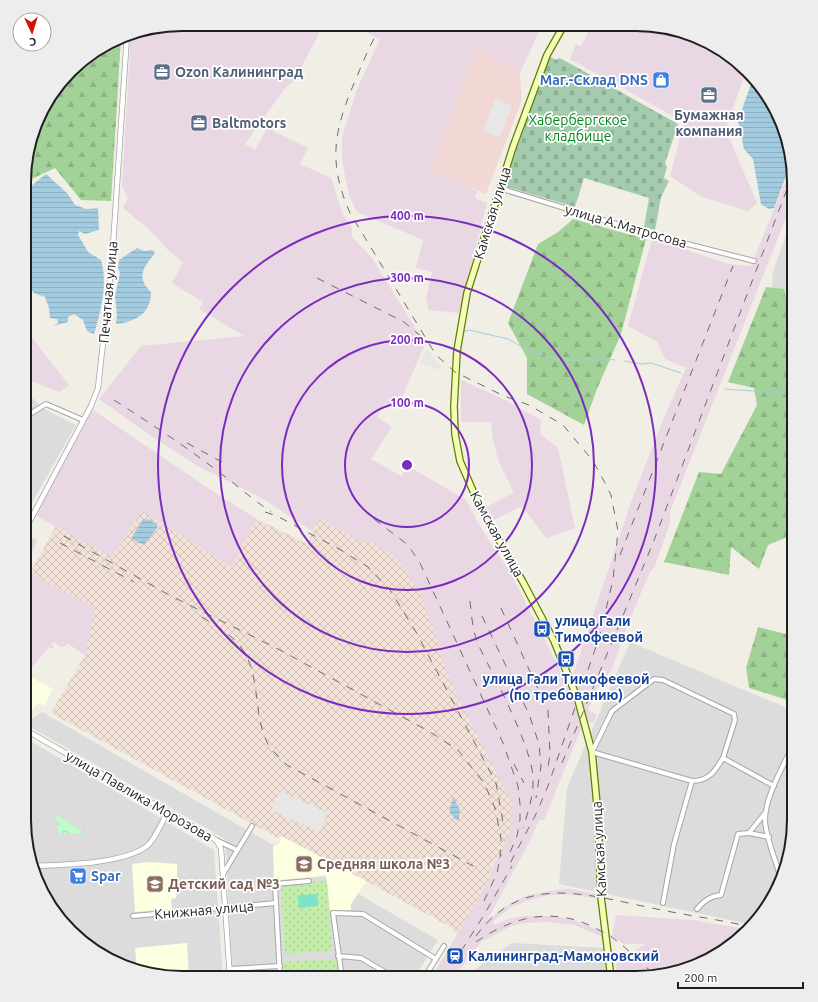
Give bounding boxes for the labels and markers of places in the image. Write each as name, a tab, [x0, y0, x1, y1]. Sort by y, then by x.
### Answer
office icon: Ozon Калининград	[152, 62, 172, 82]
place label: Ozon Калининград	[175, 64, 303, 80]
shop icon: Маг.-Склад DNS	[651, 70, 671, 90]
place label: Маг.-Склад DNS	[540, 72, 648, 88]
office icon: Бумажная компания	[699, 85, 719, 105]
place label: Бумажная компания	[674, 107, 744, 139]
office icon: Baltmotors	[189, 113, 209, 133]
place label: Baltmotors	[212, 115, 287, 131]
centre of rings	[400, 458, 414, 472]
place label: улица Гали Тимофеевой	[555, 613, 643, 645]
bus stop icon: улица Гали Тимофеевой	[532, 619, 552, 639]
bus stop icon: улица Гали Тимофеевой (по требованию)	[556, 649, 576, 669]
place label: улица Гали Тимофеевой (по требованию)	[482, 671, 650, 703]
school or university icon: Средняя школа №3	[294, 854, 314, 874]
place label: Средняя школа №3	[317, 856, 450, 872]
supermarket icon: Spar	[68, 866, 88, 886]
place label: Spar	[91, 868, 121, 884]
school or university icon: Детский сад №3	[145, 874, 165, 894]
place label: Детский сад №3	[168, 876, 280, 892]
station icon: Калининград-Мамоновский	[445, 946, 465, 966]
place label: Калининград-Мамоновский	[468, 948, 659, 964]

